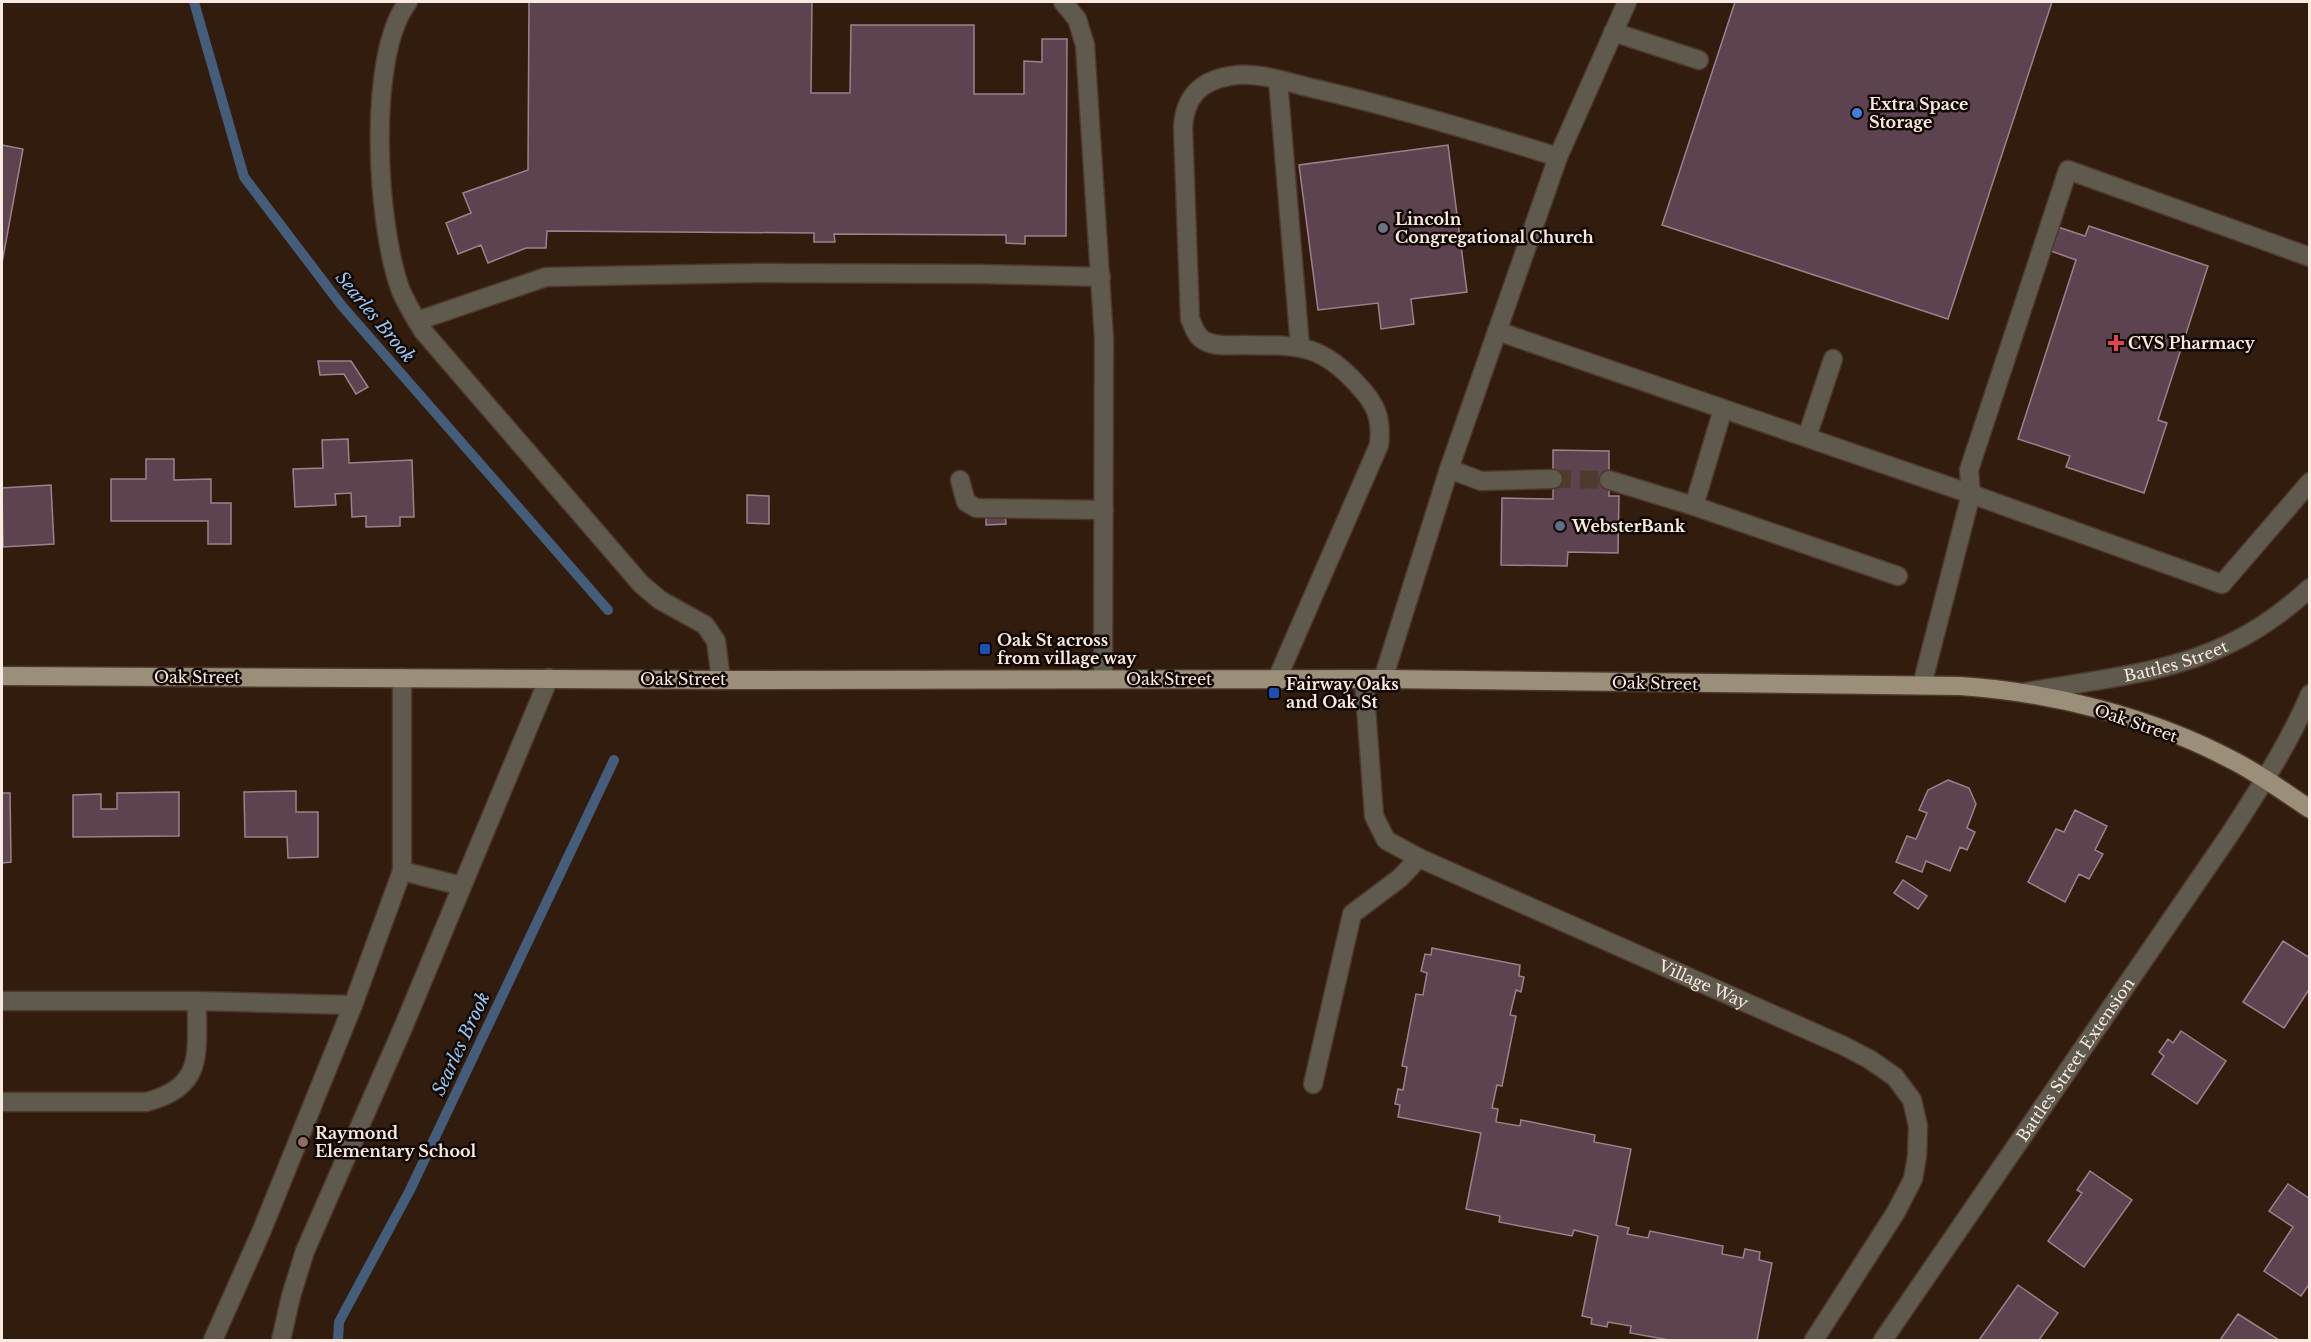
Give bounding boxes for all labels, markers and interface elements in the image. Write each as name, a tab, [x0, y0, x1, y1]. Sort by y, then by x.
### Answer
place label: Extra Space Storage	[1869, 94, 1968, 132]
marker: Extra Space Storage	[1850, 106, 1864, 120]
place label: Lincoln Congregational Church	[1395, 209, 1594, 247]
marker: Lincoln Congregational Church	[1376, 221, 1390, 235]
water label: Searles Brook	[331, 267, 419, 367]
place label: CVS Pharmacy	[2128, 333, 2256, 353]
marker: CVS Pharmacy	[2109, 336, 2123, 350]
place label: WebsterBank	[1571, 516, 1686, 536]
marker: WebsterBank	[1553, 519, 1567, 533]
place label: Oak St across from village way	[997, 630, 1137, 668]
street label: Battles Street	[2122, 636, 2231, 686]
marker: Oak St across from village way	[978, 642, 992, 656]
street label: Oak Street	[154, 667, 240, 687]
street label: Oak Street	[640, 669, 726, 689]
street label: Oak Street	[1126, 669, 1212, 689]
street label: Oak Street	[1612, 672, 1698, 694]
place label: Fairway Oaks and Oak St	[1286, 674, 1399, 712]
marker: Fairway Oaks and Oak St	[1267, 686, 1281, 700]
street label: Oak Street	[2092, 700, 2180, 746]
street label: Village Way	[1655, 955, 1752, 1013]
street label: Battles Street Extension	[2012, 974, 2138, 1145]
water label: Searles Brook	[427, 989, 495, 1099]
place label: Raymond Elementary School	[315, 1123, 477, 1161]
marker: Raymond Elementary School	[296, 1135, 310, 1149]

